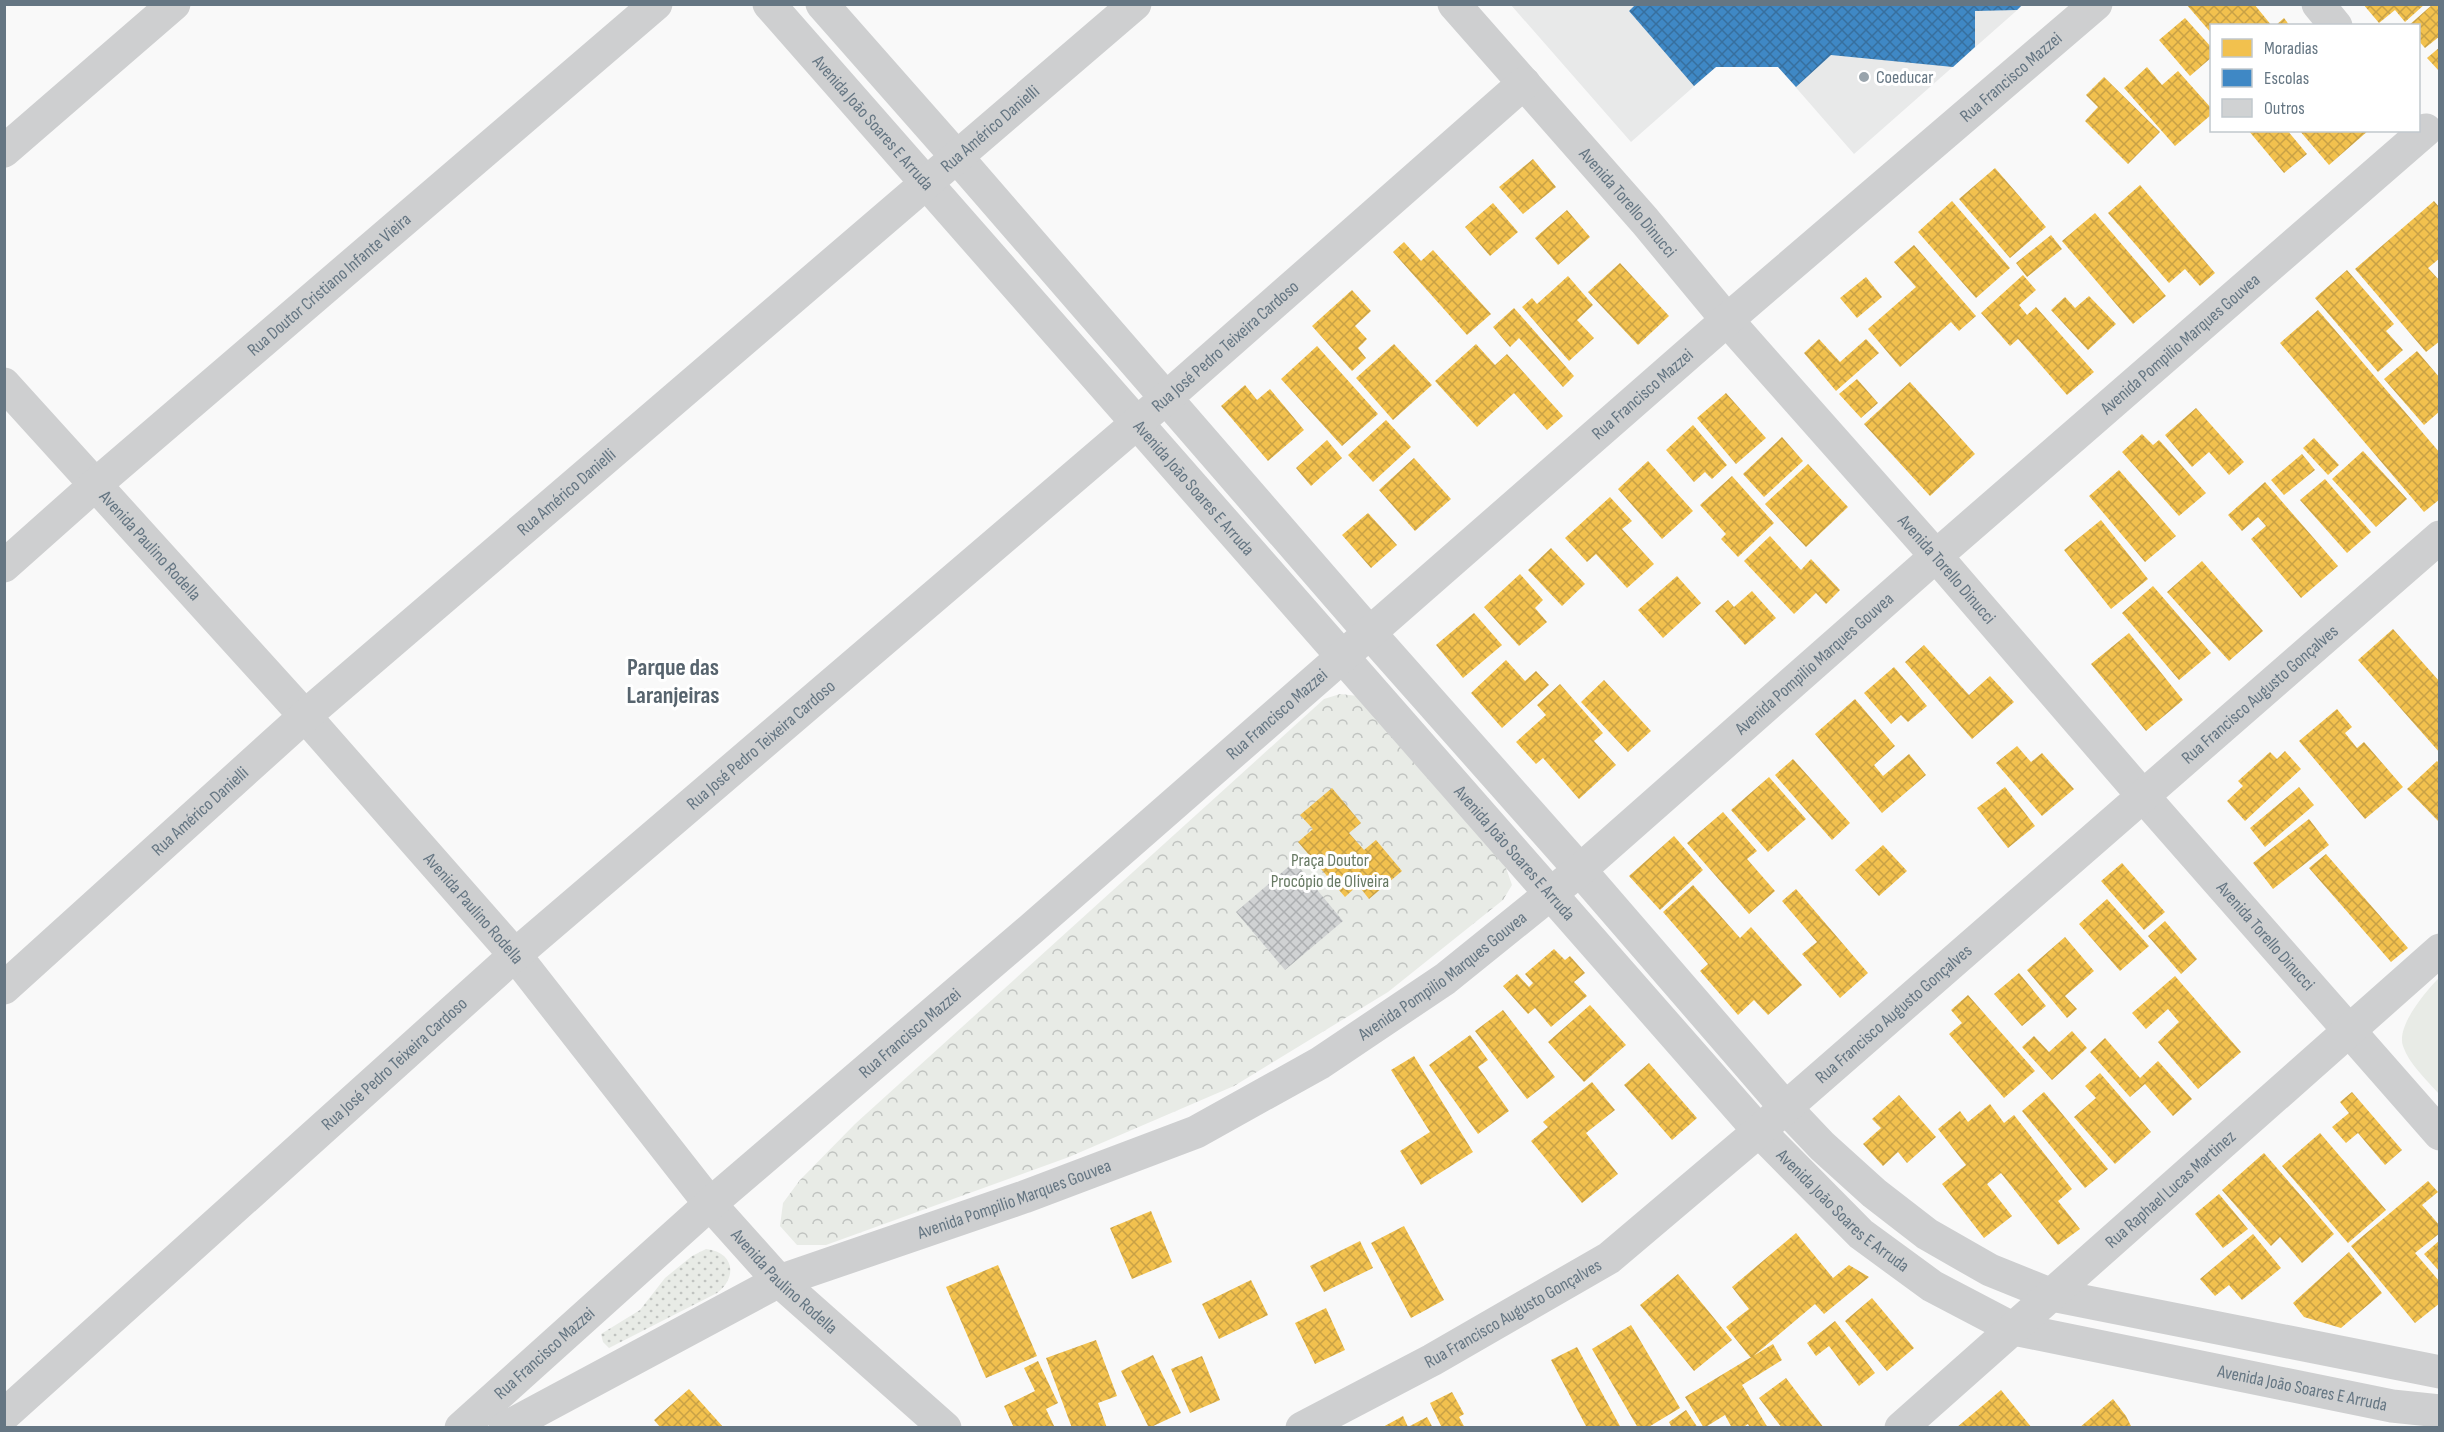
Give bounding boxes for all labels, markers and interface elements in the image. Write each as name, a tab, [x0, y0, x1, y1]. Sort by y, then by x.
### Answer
legend	[2210, 24, 2420, 132]
street label: Rua Francisco Mazzei	[1956, 28, 2066, 127]
text: Moradias	[2264, 38, 2318, 59]
street label: Avenida João Soares E Arruda	[807, 50, 938, 195]
place label: Coeducar	[1876, 67, 1933, 88]
text: Escolas	[2264, 68, 2309, 89]
marker: Coeducar	[1857, 70, 1871, 84]
street label: Rua Américo Danielli	[937, 81, 1044, 177]
text: Outros	[2264, 98, 2305, 119]
street label: Avenida Torello Dinucci	[1574, 143, 1681, 262]
street label: Rua Doutor Cristiano Infante Vieira	[243, 209, 415, 361]
street label: Avenida Pompilio Marques Gouvea	[2096, 269, 2264, 420]
street label: Rua José Pedro Teixeira Cardoso	[1148, 276, 1303, 417]
street label: Rua Francisco Mazzei	[1588, 345, 1698, 444]
street label: Avenida João Soares E Arruda	[1128, 416, 1259, 560]
street label: Rua Américo Danielli	[513, 444, 620, 540]
street label: Avenida Paulino Rodella	[94, 486, 205, 605]
street label: Avenida Torello Dinucci	[1893, 510, 2000, 628]
street label: Avenida Pompilio Marques Gouvea	[1730, 588, 1898, 740]
street label: Rua Francisco Augusto Gonçalves	[2178, 621, 2343, 769]
district label: Parque das Laranjeiras	[626, 653, 720, 710]
street label: Rua Francisco Mazzei	[1222, 665, 1332, 764]
street label: Rua José Pedro Teixeira Cardoso	[683, 676, 840, 814]
street label: Rua Américo Danielli	[148, 762, 253, 860]
street label: Avenida João Soares E Arruda	[1449, 781, 1579, 925]
street label: Avenida Paulino Rodella	[418, 848, 528, 968]
park label: Praça Doutor Procópio de Oliveira	[1271, 850, 1389, 892]
street label: Avenida Torello Dinucci	[2211, 877, 2319, 995]
street label: Avenida Pompilio Marques Gouvea	[1354, 907, 1531, 1046]
street label: Rua Francisco Augusto Gonçalves	[1811, 940, 1976, 1088]
street label: Rua Francisco Mazzei	[855, 984, 965, 1083]
street label: Rua José Pedro Teixeira Cardoso	[317, 993, 472, 1135]
street label: Rua Raphael Lucas Martinez	[2101, 1126, 2241, 1253]
street label: Avenida João Soares E Arruda	[1771, 1144, 1913, 1277]
street label: Avenida Pompilio Marques Gouvea	[914, 1155, 1114, 1244]
street label: Avenida Paulino Rodella	[726, 1224, 841, 1339]
street label: Rua Francisco Augusto Gonçalves	[1421, 1255, 1605, 1373]
street label: Rua Francisco Mazzei	[490, 1303, 599, 1404]
street label: Avenida João Soares E Arruda	[2215, 1361, 2389, 1416]

